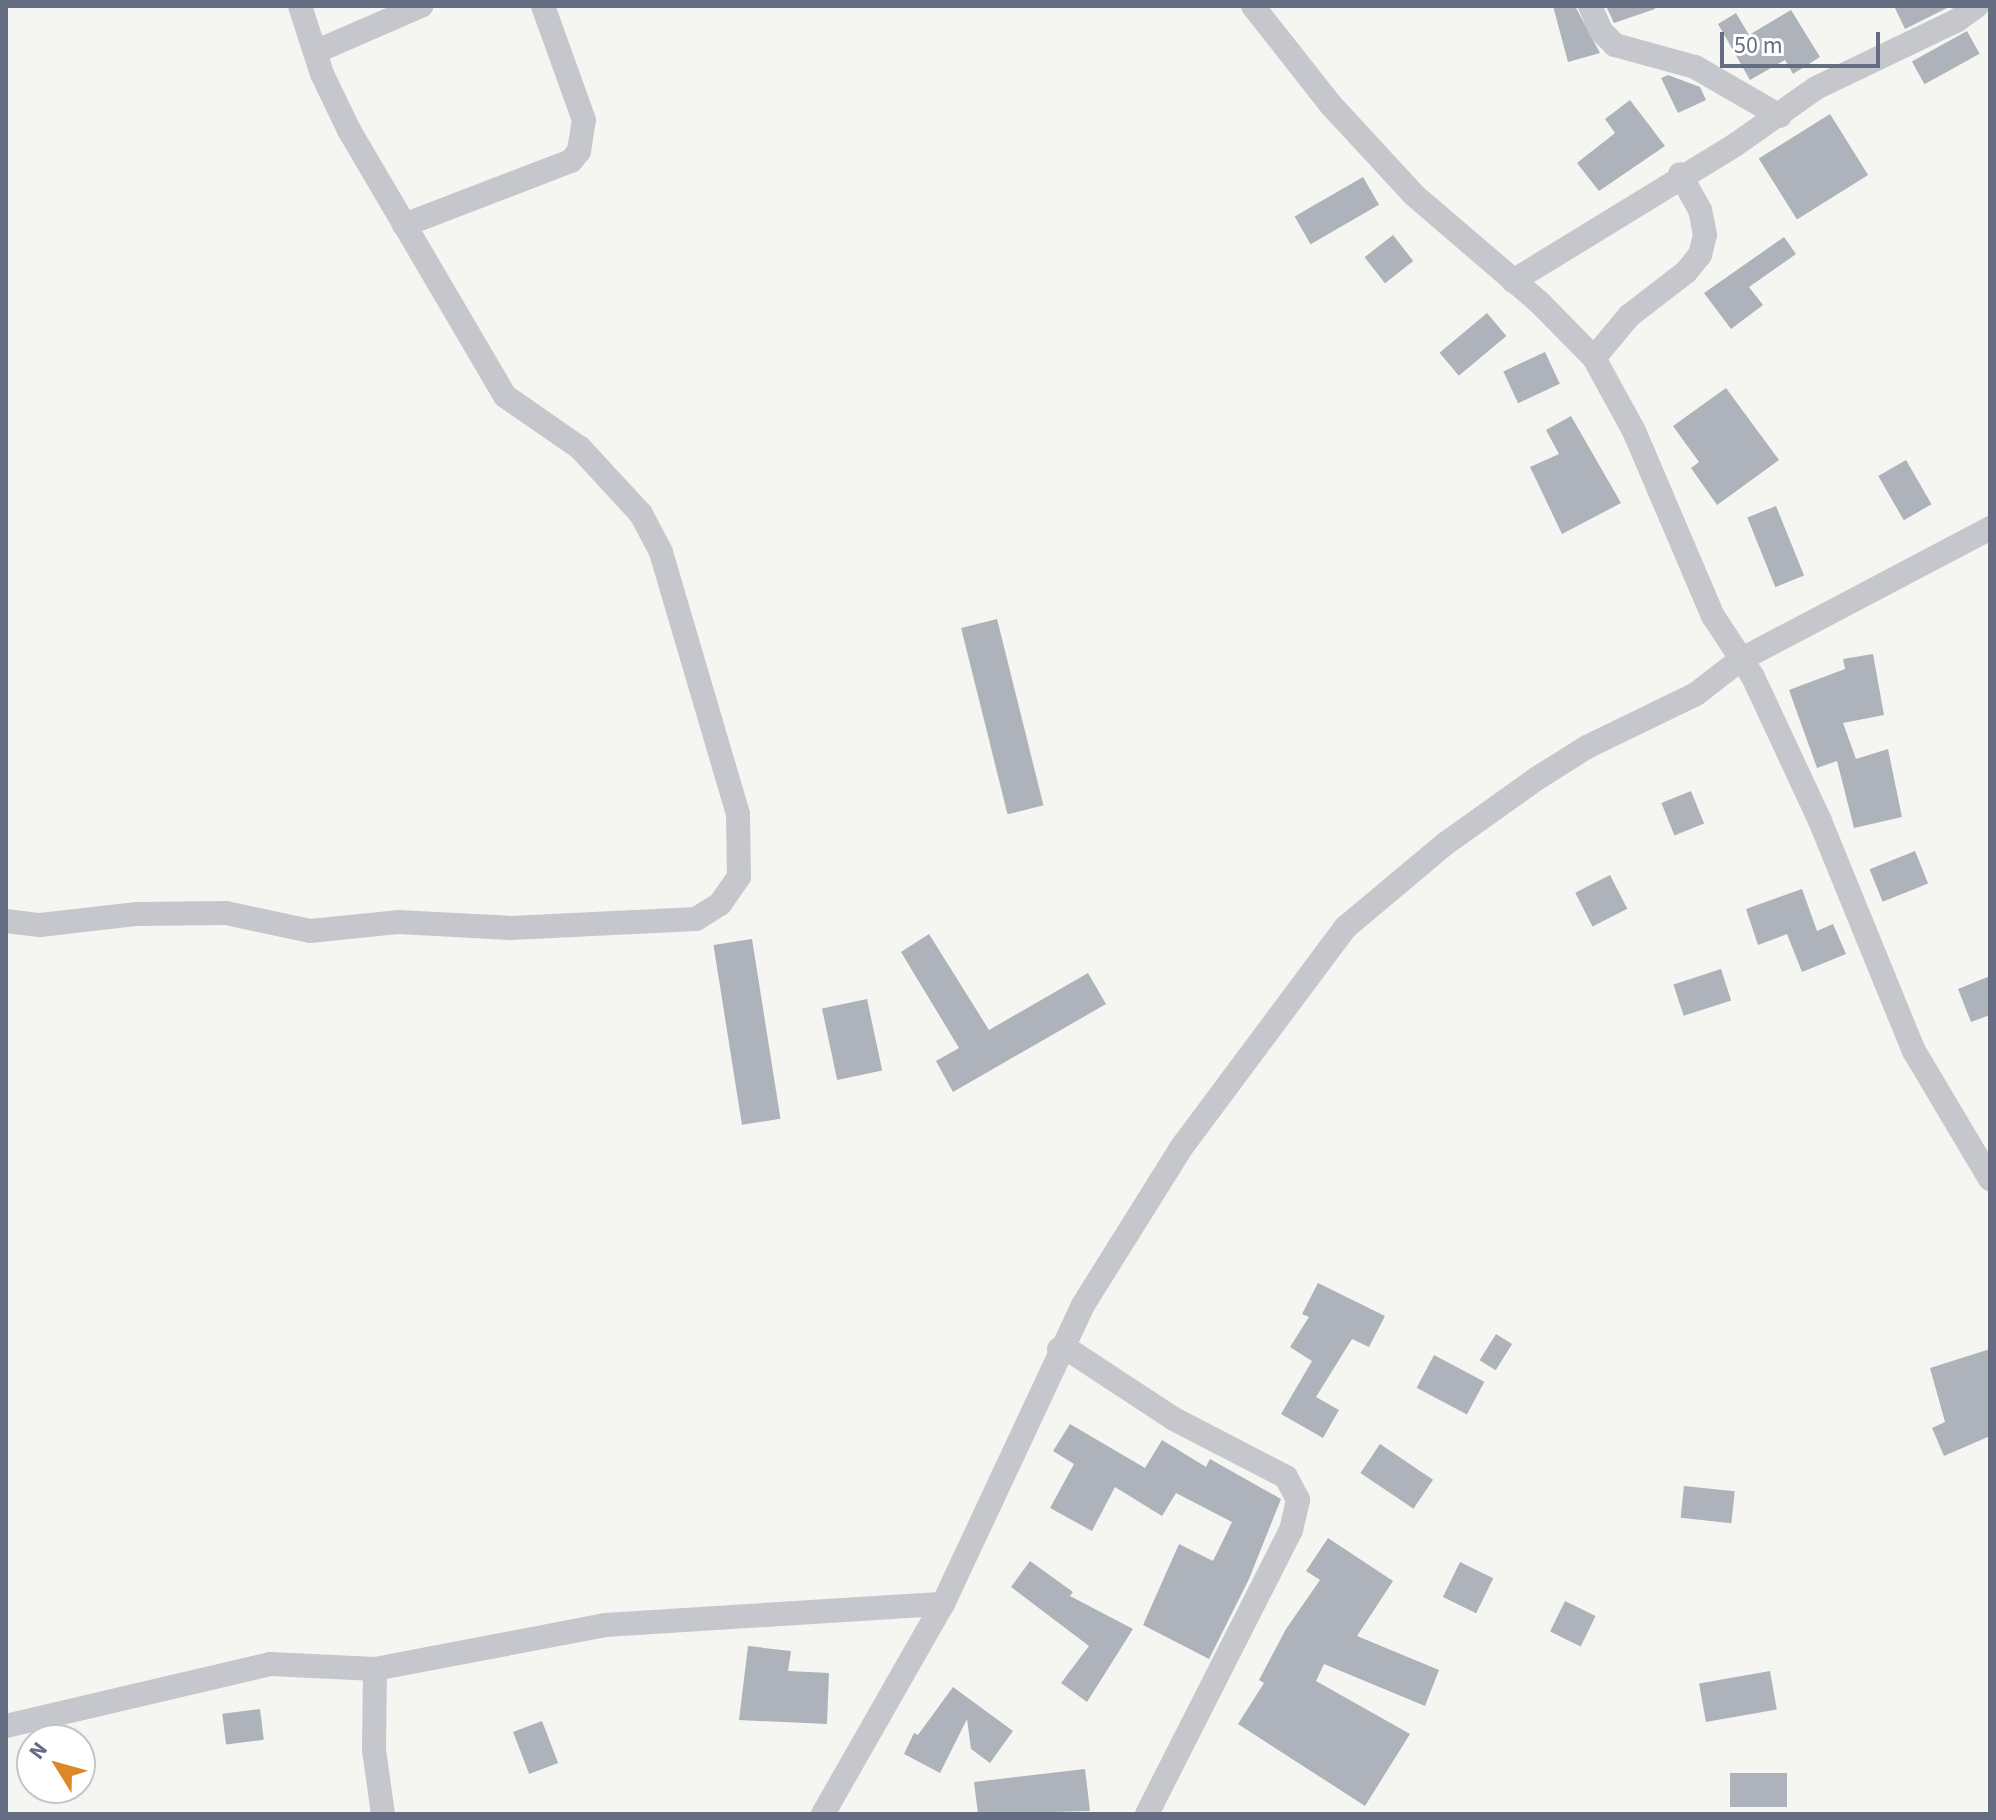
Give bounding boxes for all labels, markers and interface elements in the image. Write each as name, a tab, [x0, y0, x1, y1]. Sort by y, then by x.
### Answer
scale bar	[1724, 16, 1884, 66]
text: 50 m	[1734, 28, 1783, 63]
north arrow	[16, 1724, 96, 1804]
text: N	[21, 1735, 56, 1766]

